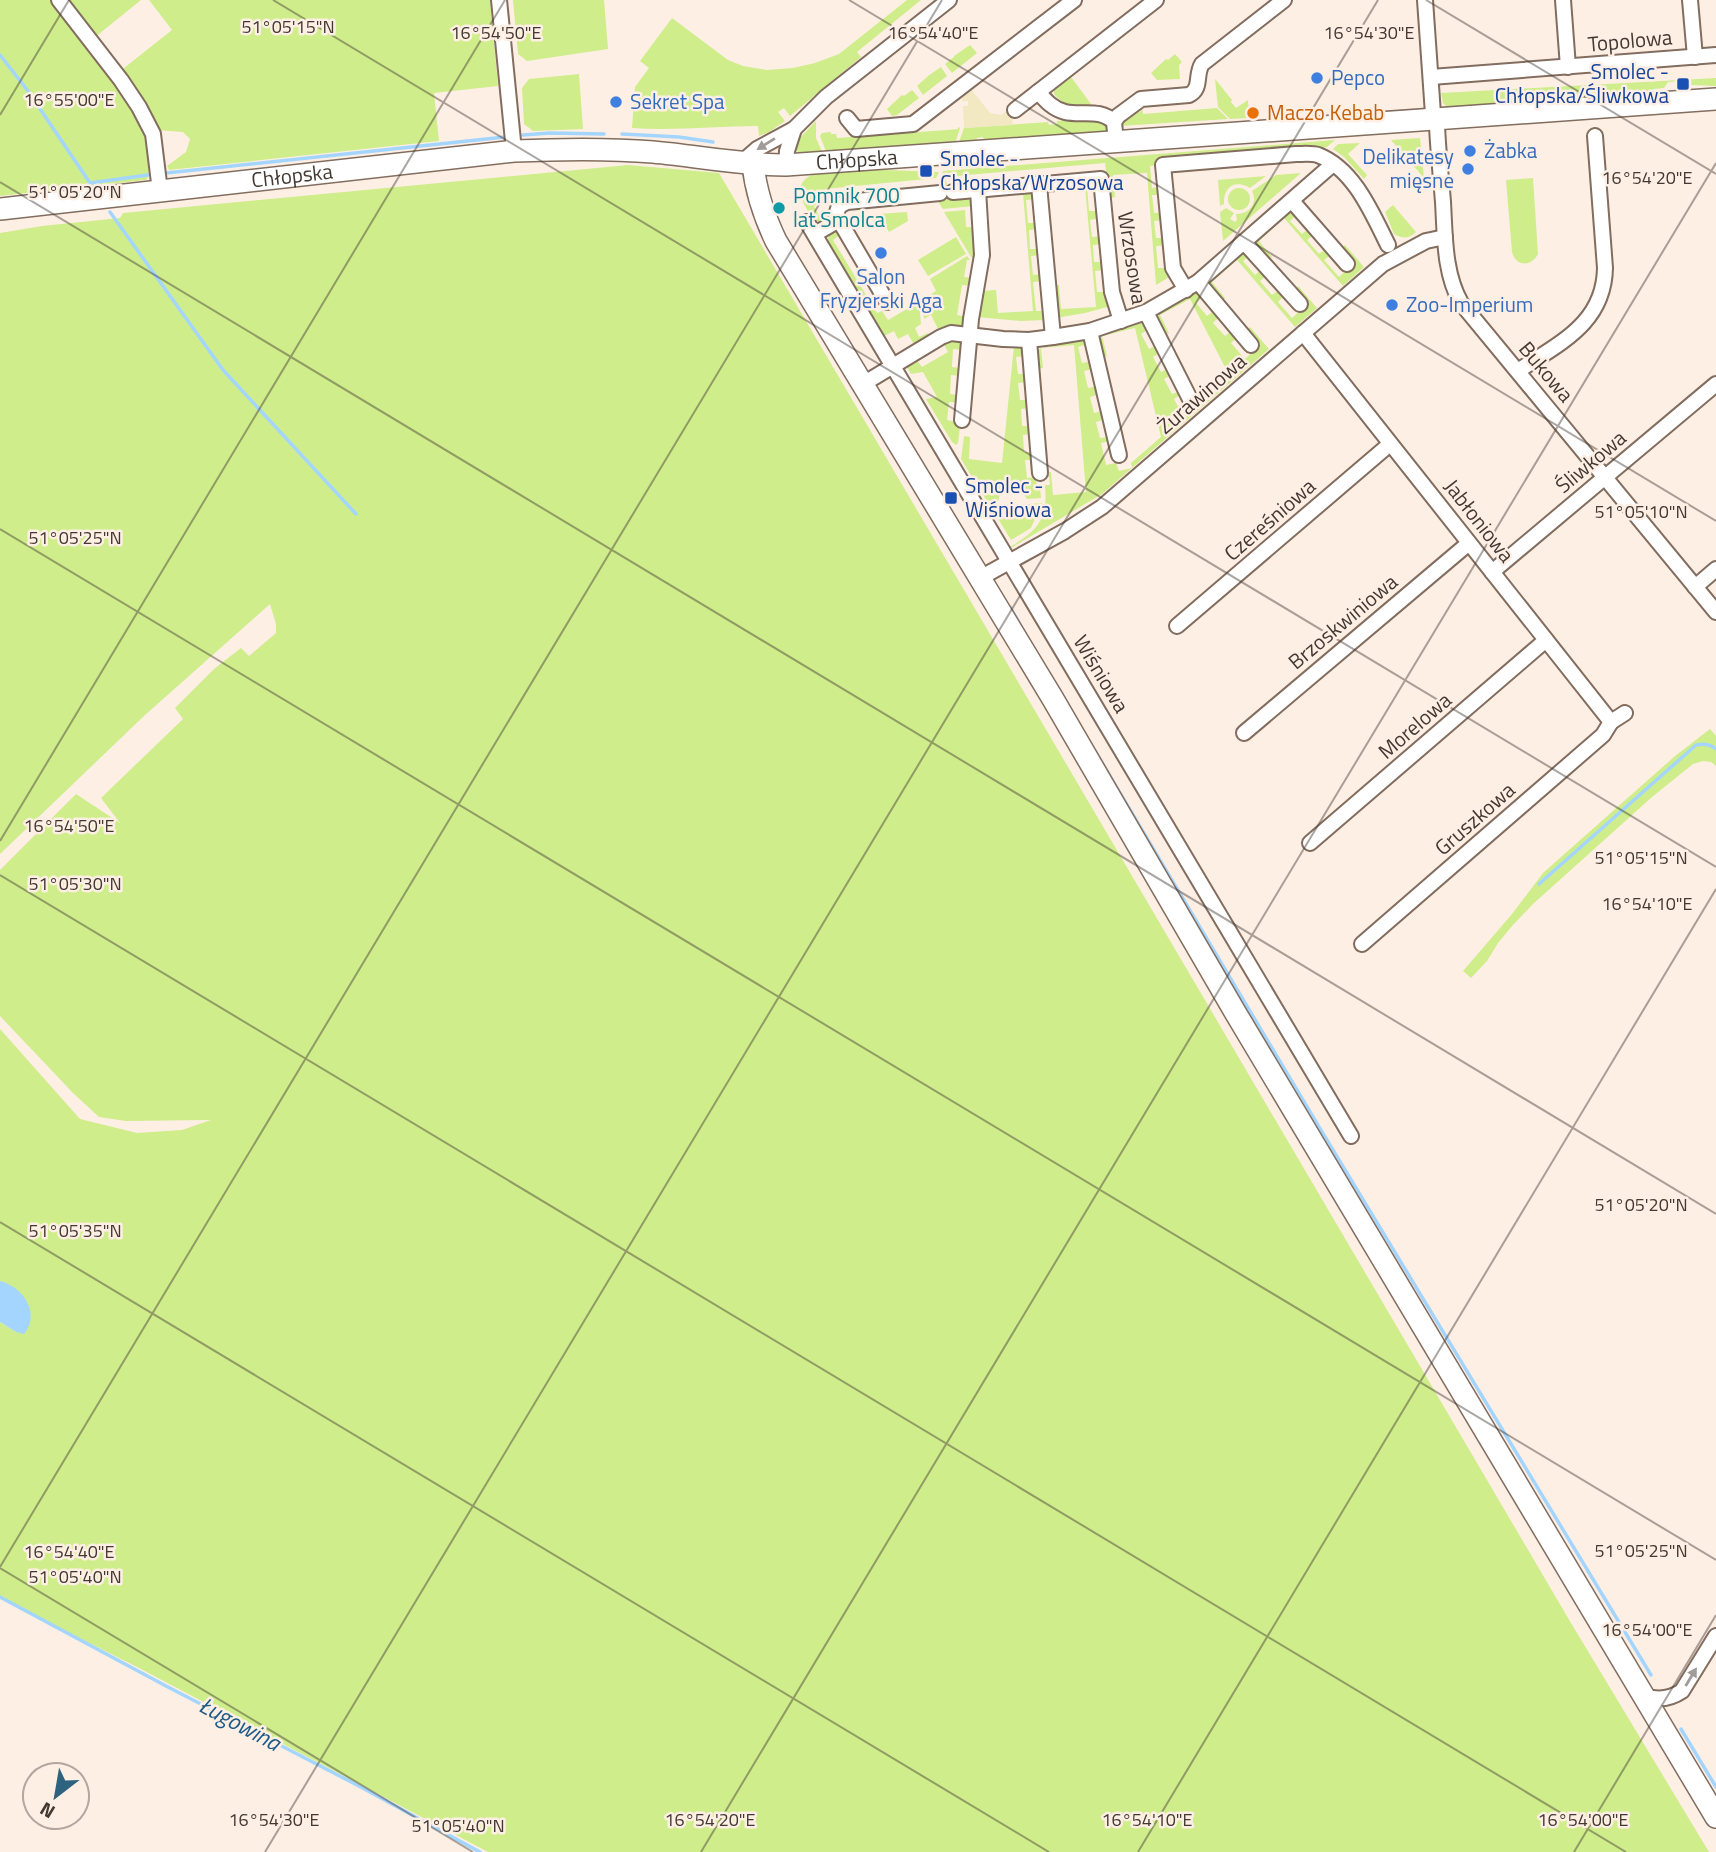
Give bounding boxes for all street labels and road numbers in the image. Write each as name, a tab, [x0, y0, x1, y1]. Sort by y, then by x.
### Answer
street label: Topolowa	[1586, 20, 1674, 60]
street label: Chłopska	[815, 140, 899, 178]
street label: Chłopska	[250, 155, 335, 196]
street label: Wrzosowa	[1110, 209, 1156, 307]
street label: Bukowa	[1512, 334, 1582, 409]
street label: Żurawinowa	[1150, 345, 1253, 441]
street label: Śliwkowa	[1548, 422, 1633, 500]
street label: Czereśniowa	[1216, 470, 1323, 568]
street label: Jabłoniowa	[1437, 472, 1523, 569]
street label: Brzoskwiniowa	[1281, 565, 1405, 677]
street label: Wiśniowa	[1066, 628, 1138, 719]
street label: Morelowa	[1370, 684, 1459, 766]
street label: Gruszkowa	[1427, 774, 1522, 862]

